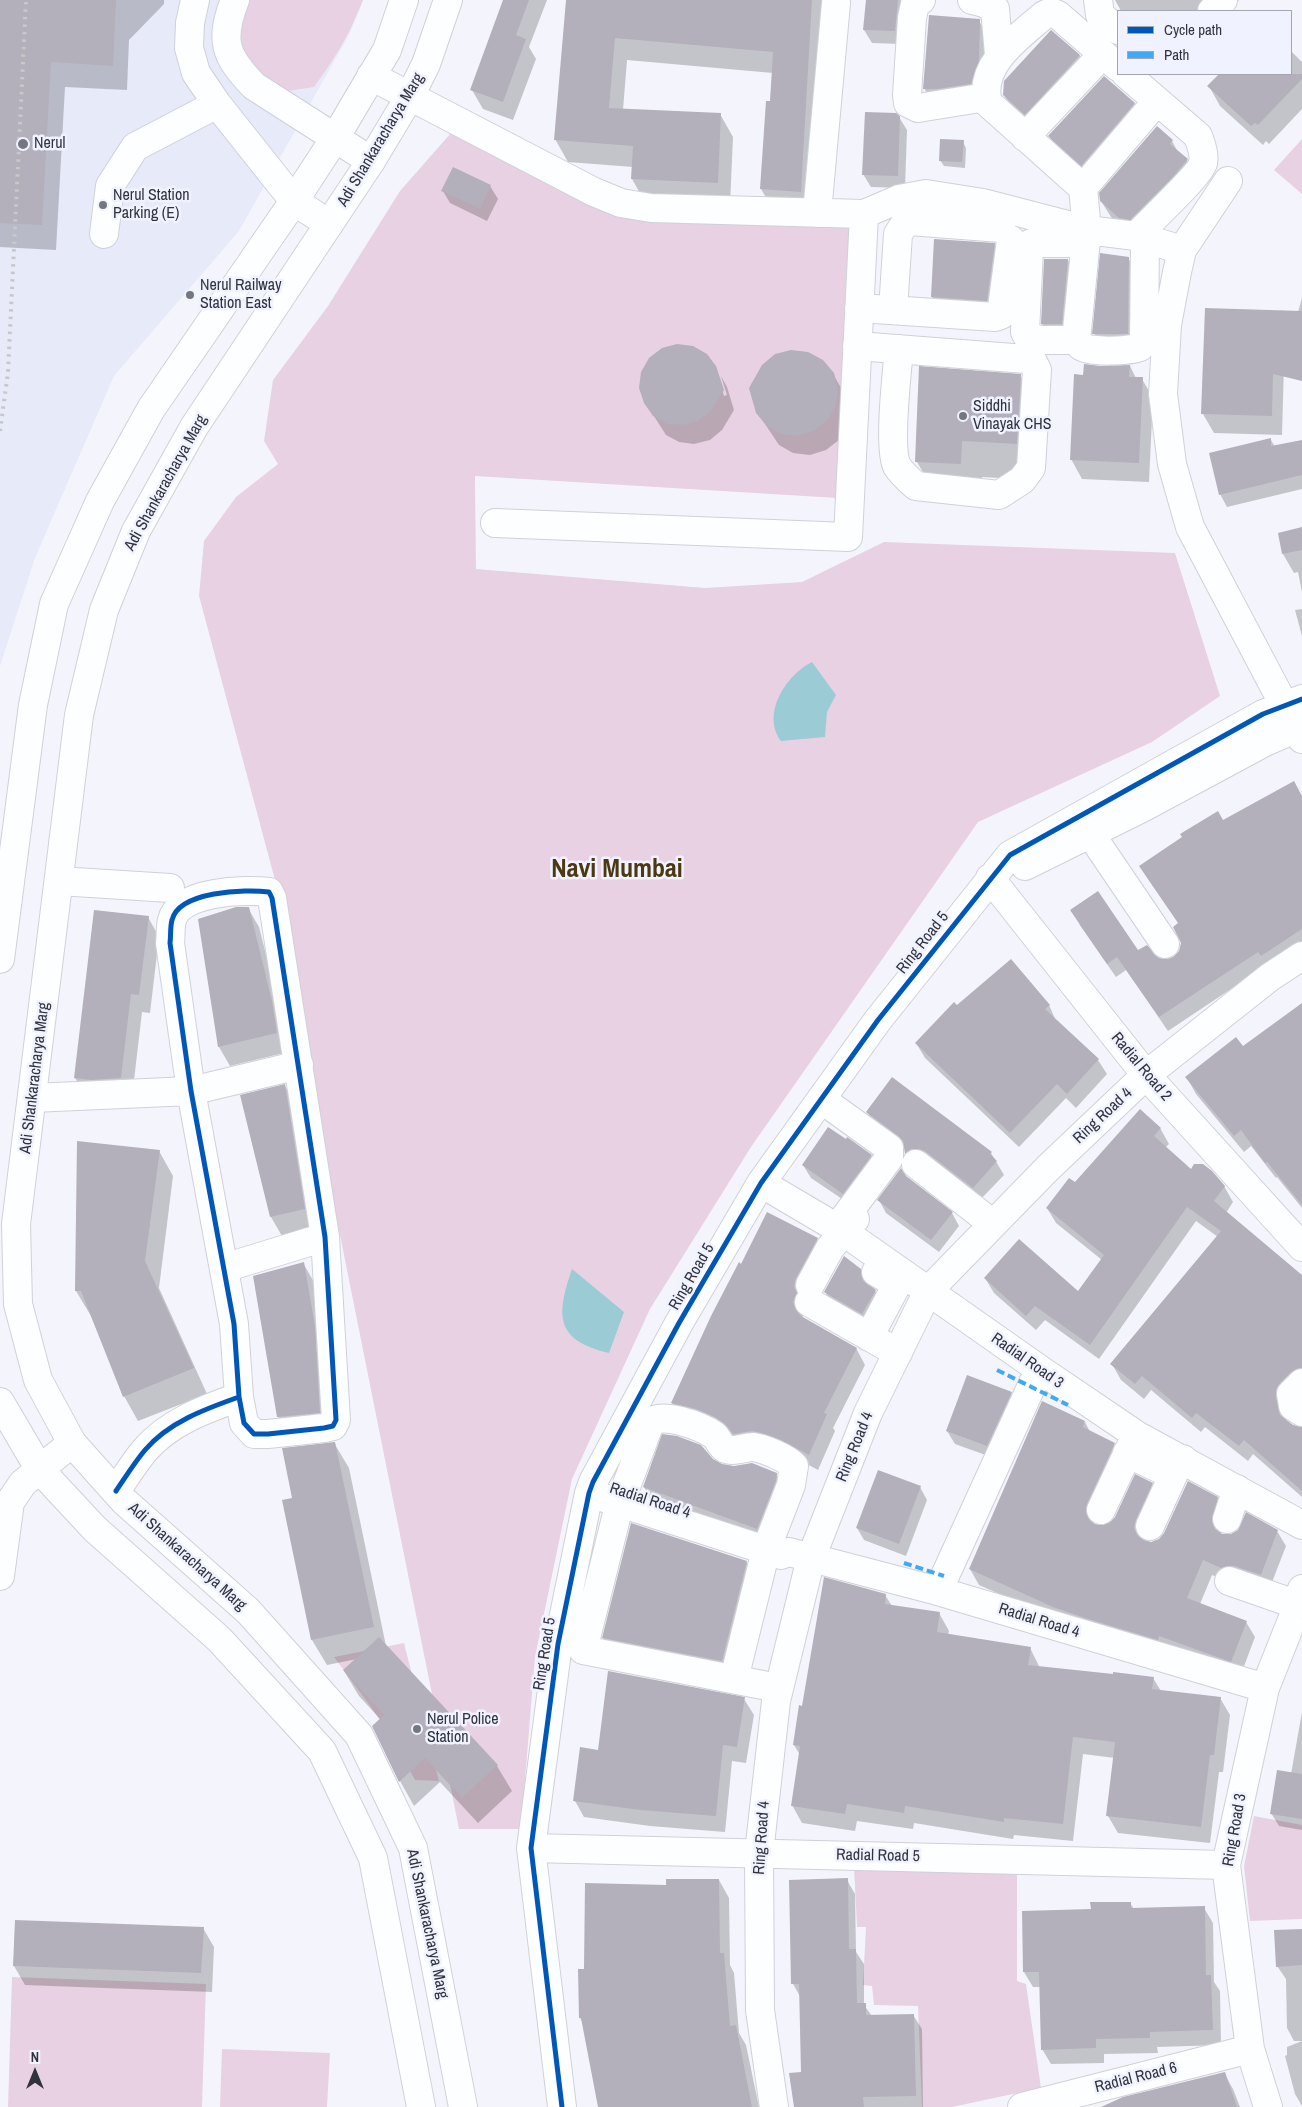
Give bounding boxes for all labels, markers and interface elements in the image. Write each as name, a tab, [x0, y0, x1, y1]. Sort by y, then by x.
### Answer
legend	[1117, 10, 1292, 75]
text: Cycle path	[1164, 19, 1222, 40]
text: Path	[1164, 44, 1189, 65]
street label: Adi Shankaracharya Marg	[334, 70, 428, 210]
place label: Nerul	[34, 134, 65, 154]
marker: Nerul	[16, 137, 30, 151]
place label: Nerul Station Parking (E)	[113, 186, 190, 224]
marker: Nerul Station Parking (E)	[97, 199, 109, 211]
place label: Nerul Railway Station East	[200, 276, 282, 314]
marker: Nerul Railway Station East	[184, 289, 196, 301]
place label: Siddhi Vinayak CHS	[973, 397, 1052, 435]
marker: Siddhi Vinayak CHS	[957, 410, 969, 422]
street label: Adi Shankaracharya Marg	[121, 412, 211, 554]
district label: Navi Mumbai	[551, 854, 683, 886]
street label: Ring Road 5	[893, 908, 953, 978]
street label: Adi Shankaracharya Marg	[16, 1001, 54, 1155]
street label: Radial Road 2	[1107, 1029, 1175, 1105]
street label: Ring Road 4	[1070, 1084, 1136, 1148]
street label: Ring Road 5	[665, 1240, 719, 1314]
street label: Radial Road 3	[987, 1329, 1067, 1393]
street label: Ring Road 4	[832, 1409, 878, 1485]
street label: Radial Road 4	[607, 1479, 693, 1523]
street label: Adi Shankaracharya Marg	[124, 1499, 250, 1615]
street label: Radial Road 4	[996, 1600, 1082, 1642]
street label: Ring Road 5	[530, 1616, 560, 1692]
place label: Nerul Police Station	[427, 1710, 498, 1748]
marker: Nerul Police Station	[411, 1723, 423, 1735]
street label: Ring Road 3	[1219, 1792, 1251, 1868]
street label: Ring Road 4	[750, 1801, 774, 1875]
street label: Radial Road 5	[836, 1846, 920, 1866]
street label: Adi Shankaracharya Marg	[402, 1847, 452, 2001]
north arrow	[10, 2047, 60, 2097]
text: N	[31, 2048, 39, 2066]
street label: Radial Road 6	[1093, 2059, 1179, 2097]

